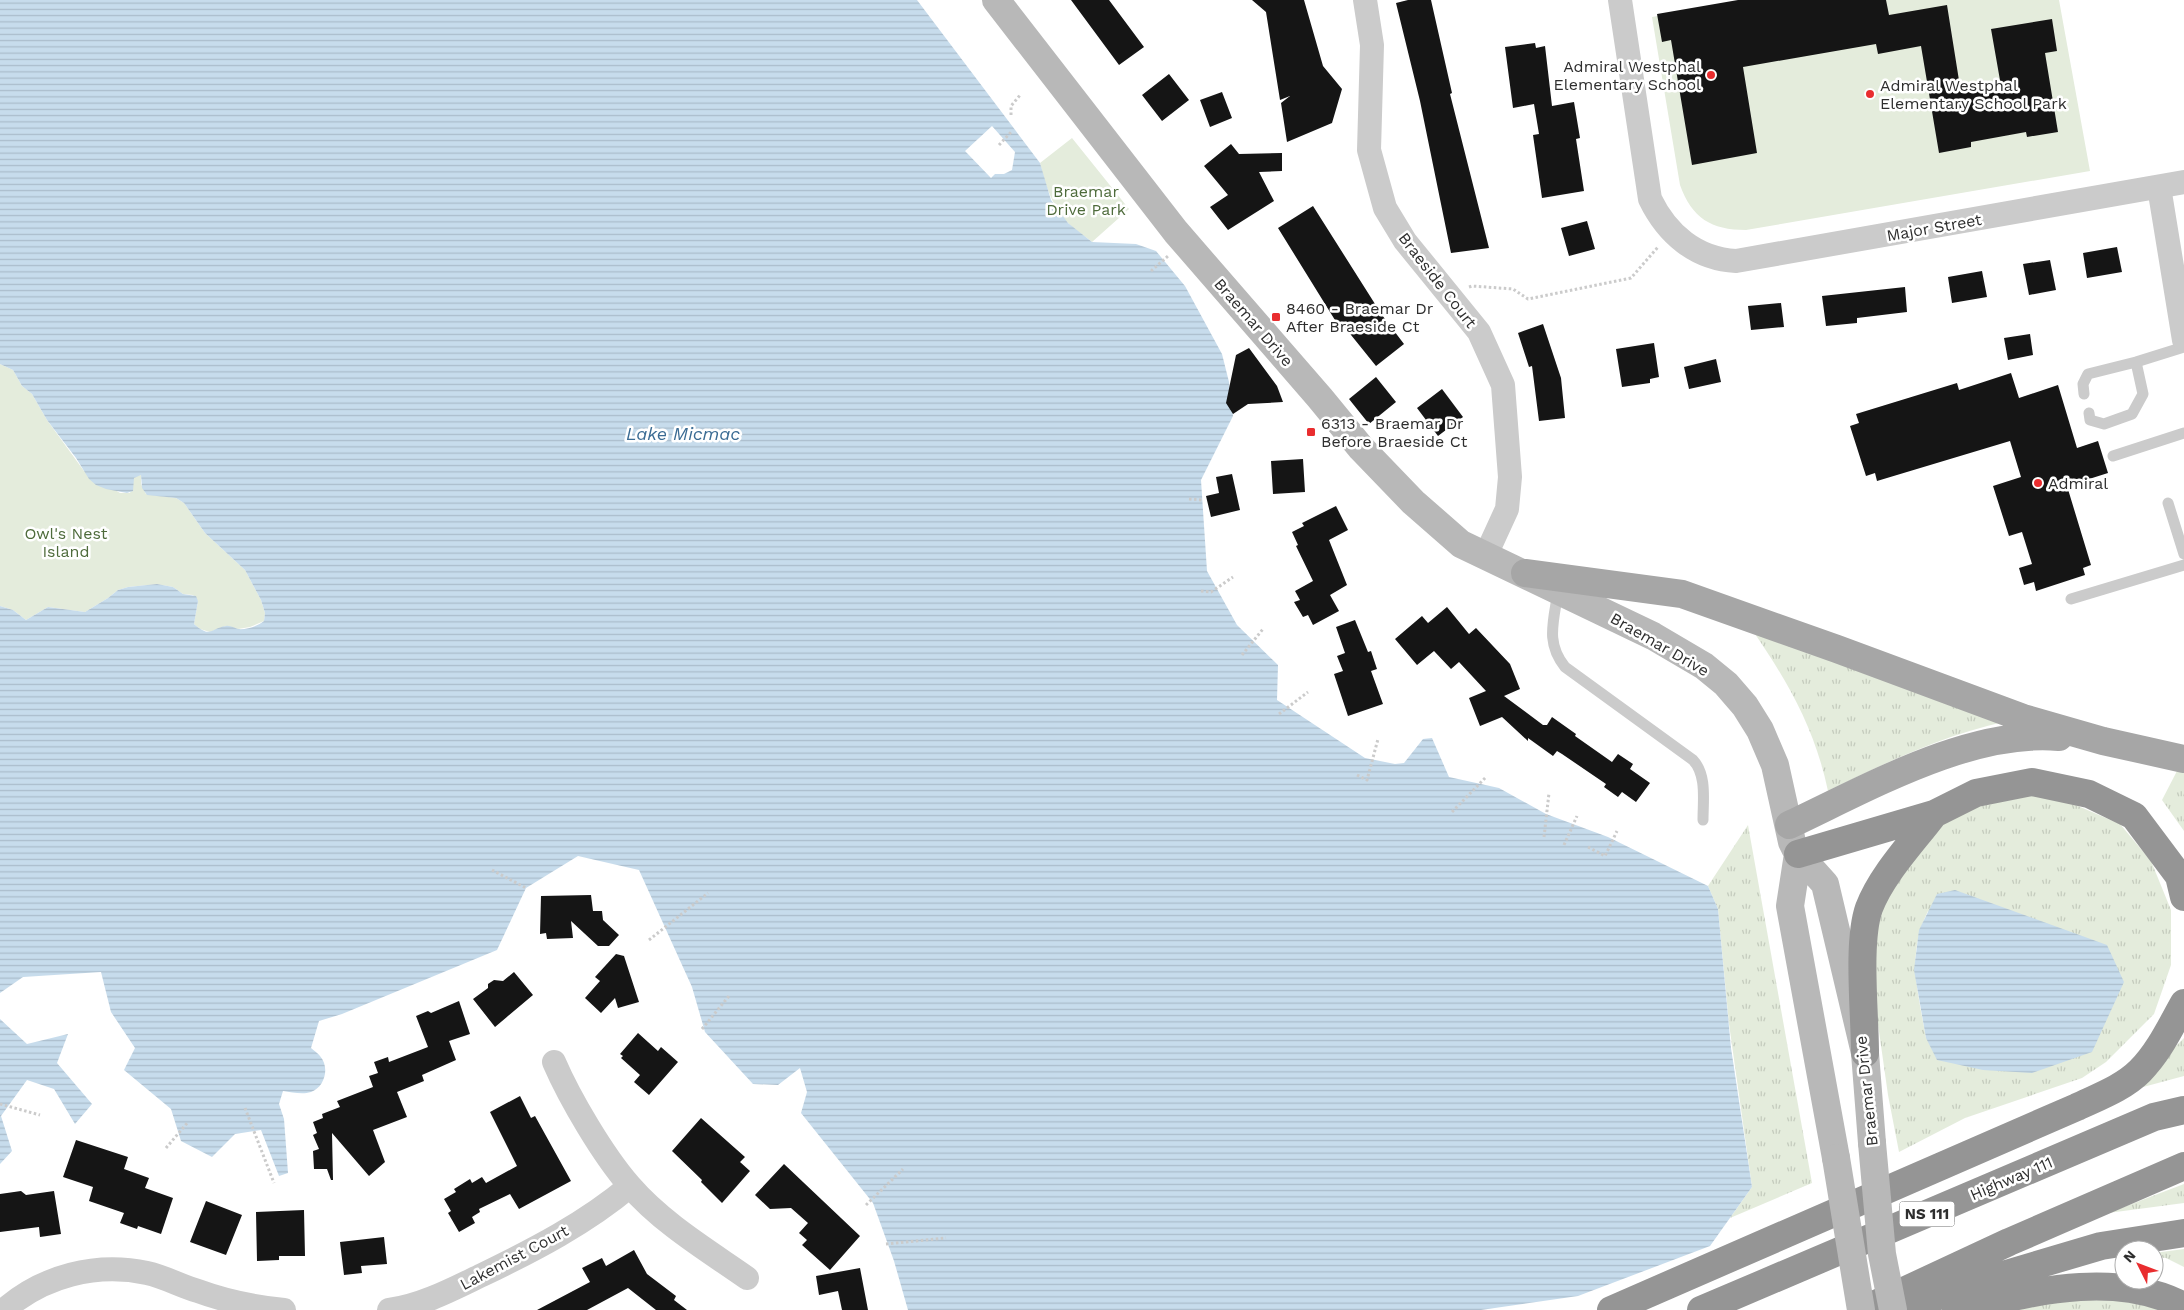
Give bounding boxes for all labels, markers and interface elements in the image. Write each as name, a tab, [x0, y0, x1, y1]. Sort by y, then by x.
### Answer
place label: Admiral Westphal Elementary School	[1554, 57, 1701, 94]
marker: Admiral Westphal Elementary School	[1705, 69, 1717, 81]
place label: Admiral Westphal Elementary School Park	[1880, 76, 2067, 113]
marker: Admiral Westphal Elementary School Park	[1864, 88, 1876, 100]
park label: Braemar Drive Park	[1046, 182, 1126, 219]
street label: Major Street	[1885, 210, 1983, 245]
street label: Braeside Court	[1395, 229, 1481, 332]
street label: Braemar Drive	[1210, 274, 1297, 370]
place label: 8460 - Braemar Dr After Braeside Ct	[1286, 299, 1434, 336]
marker: 8460 - Braemar Dr After Braeside Ct	[1270, 311, 1282, 323]
place label: 6313 - Braemar Dr Before Braeside Ct	[1321, 414, 1468, 451]
water label: Lake Micmac	[626, 423, 740, 444]
marker: 6313 - Braemar Dr Before Braeside Ct	[1305, 426, 1317, 438]
place label: Admiral	[2048, 474, 2108, 493]
marker: Admiral	[2032, 477, 2044, 489]
park label: Owl's Nest Island	[24, 524, 108, 561]
street label: Braemar Drive	[1607, 609, 1712, 680]
street label: Braemar Drive	[1851, 1035, 1882, 1147]
street label: Highway 111	[1967, 1153, 2055, 1204]
road number: NS 111	[1900, 1202, 1954, 1226]
street label: Lakemist Court	[457, 1221, 572, 1294]
north arrow	[2114, 1240, 2164, 1290]
text: N	[2120, 1247, 2139, 1266]

